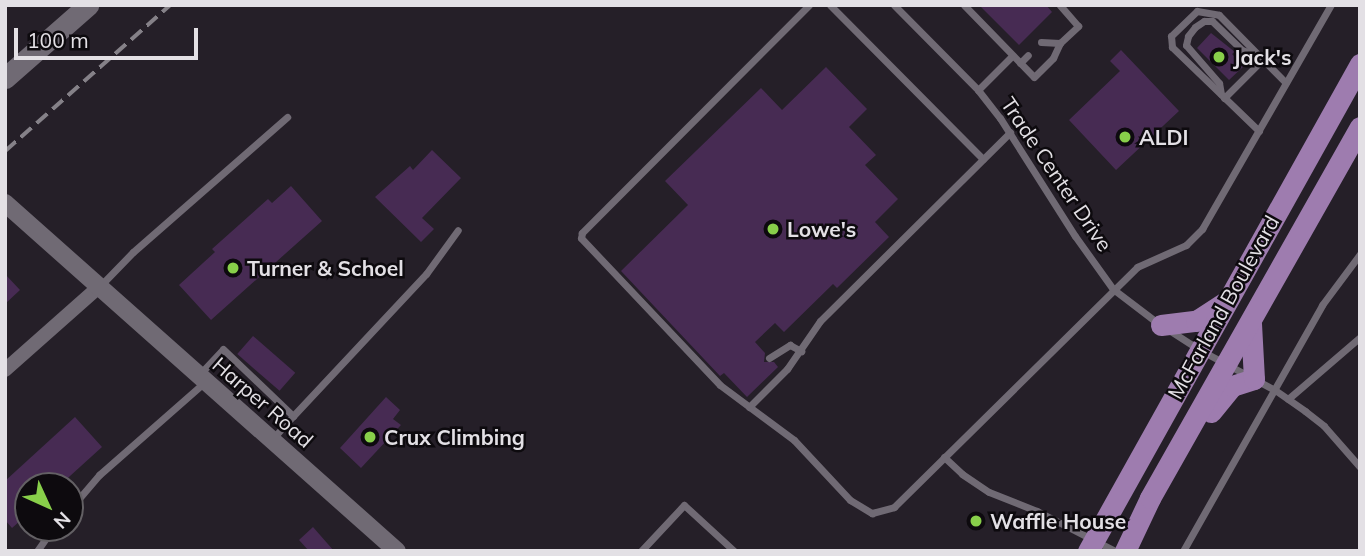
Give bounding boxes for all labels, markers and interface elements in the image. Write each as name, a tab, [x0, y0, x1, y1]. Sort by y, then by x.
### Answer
scale bar	[18, 14, 201, 58]
text: 100 m	[27, 27, 89, 53]
place label: Jack's	[1233, 44, 1291, 70]
marker: Jack's	[1211, 49, 1227, 65]
street label: Trade Center Drive	[996, 92, 1118, 256]
place label: ALDI	[1139, 124, 1188, 150]
marker: ALDI	[1117, 129, 1133, 145]
street label: McFarland Boulevard	[1162, 211, 1284, 403]
place label: Lowe's	[787, 216, 856, 242]
marker: Lowe's	[765, 221, 781, 237]
place label: Turner & Schoel	[247, 255, 404, 281]
marker: Turner & Schoel	[225, 260, 241, 276]
street label: Harper Road	[208, 352, 318, 452]
place label: Crux Climbing	[384, 424, 525, 450]
marker: Crux Climbing	[362, 429, 378, 445]
north arrow	[14, 472, 84, 542]
text: N	[49, 507, 76, 534]
place label: Waffle House	[990, 508, 1126, 534]
marker: Waffle House	[968, 513, 984, 529]

